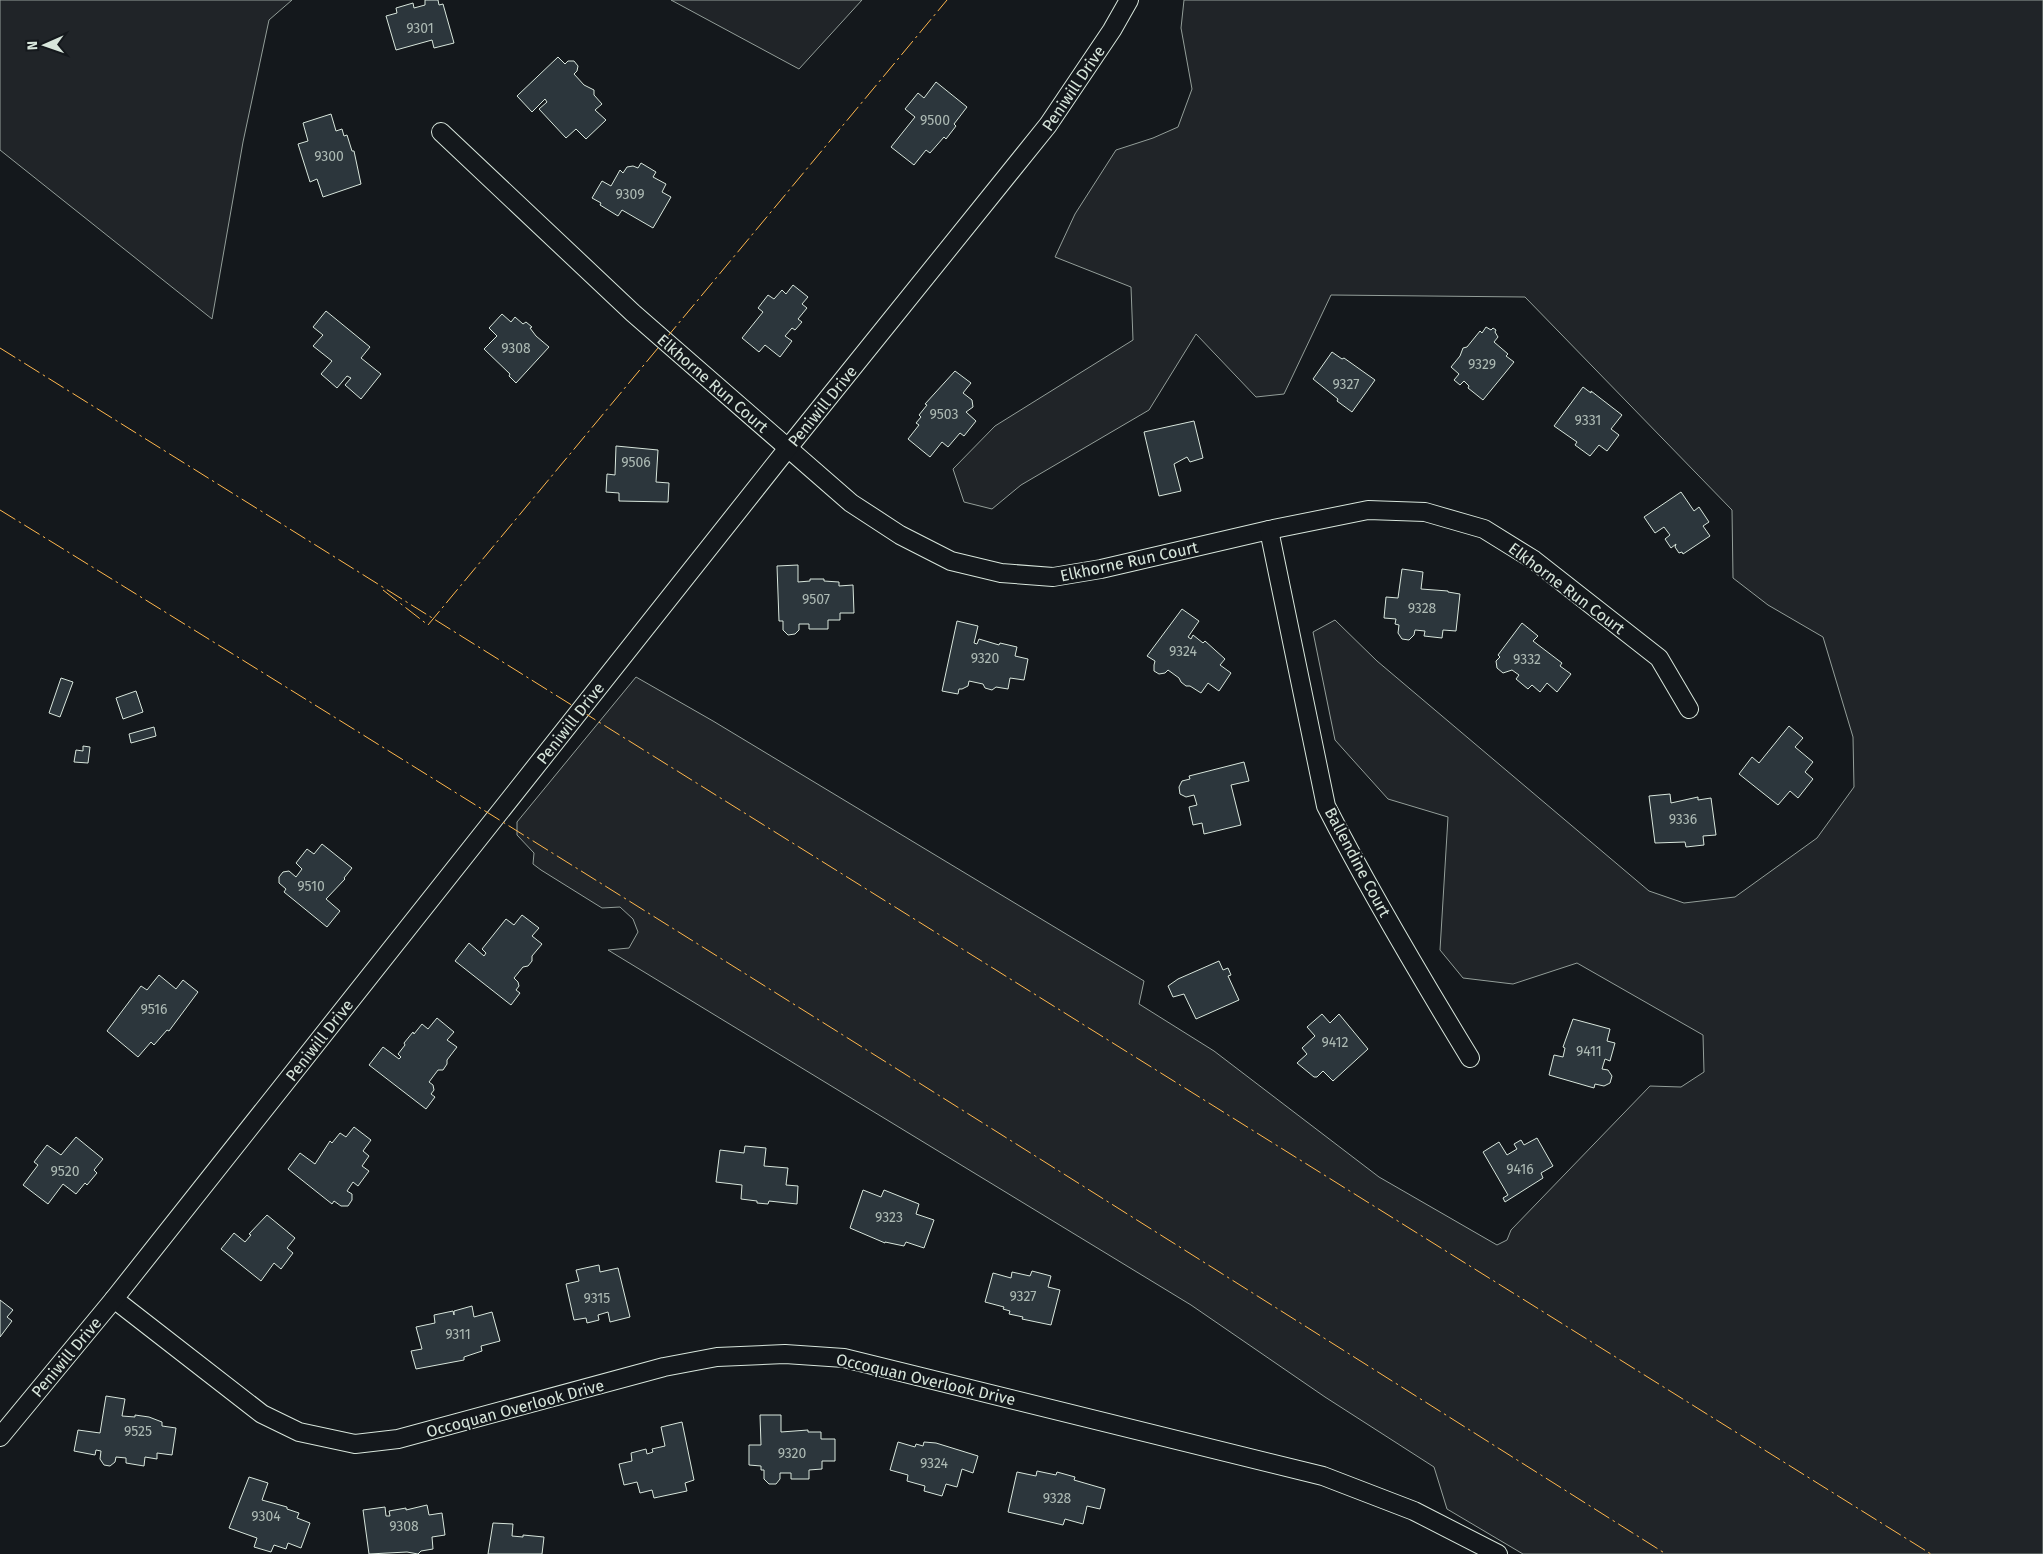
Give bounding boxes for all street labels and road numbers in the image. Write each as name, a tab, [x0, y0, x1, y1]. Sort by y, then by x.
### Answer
street label: Peniwill Drive	[1038, 42, 1109, 134]
street label: Elkhorne Run Court	[653, 330, 772, 437]
street label: Peniwill Drive	[784, 362, 861, 451]
street label: Elkhorne Run Court	[1058, 538, 1200, 585]
street label: Elkhorne Run Court	[1505, 539, 1629, 638]
street label: Peniwill Drive	[533, 679, 608, 768]
street label: Ballendine Court	[1321, 804, 1395, 920]
street label: Peniwill Drive	[282, 996, 357, 1085]
street label: Peniwill Drive	[27, 1313, 105, 1401]
street label: Occoquan Overlook Drive	[834, 1350, 1017, 1409]
street label: Occoquan Overlook Drive	[424, 1376, 606, 1441]

